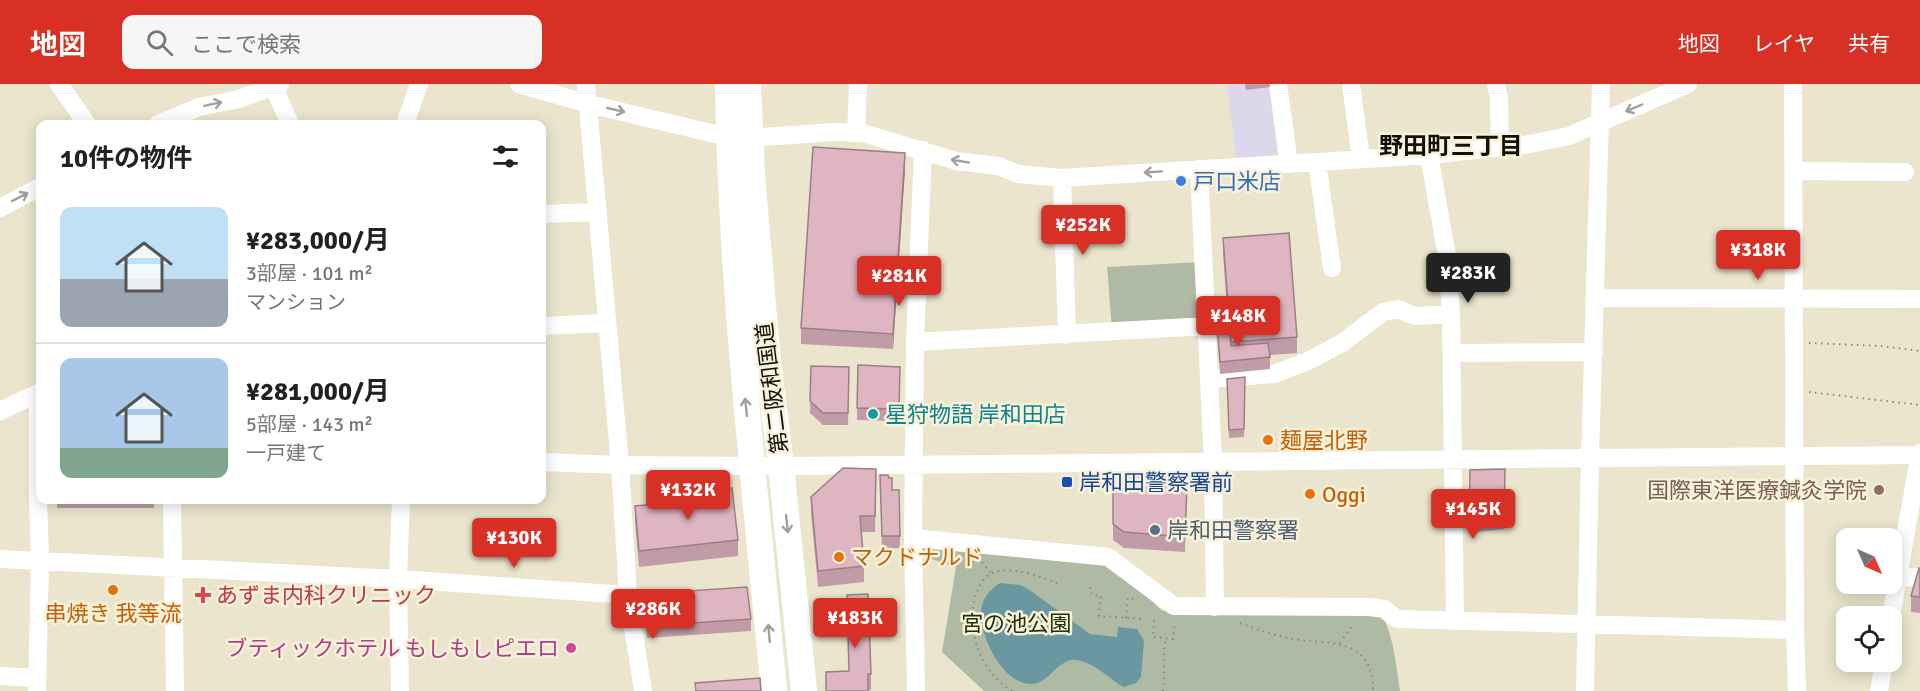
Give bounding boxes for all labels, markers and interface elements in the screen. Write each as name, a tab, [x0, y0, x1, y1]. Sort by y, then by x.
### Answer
search box	[122, 15, 542, 69]
icon: search	[143, 26, 176, 59]
text: 地図	[30, 28, 86, 62]
text: ここで検索	[191, 31, 301, 58]
text: 地図	[1678, 31, 1720, 57]
text: レイヤ	[1753, 31, 1815, 57]
text: 共有	[1848, 31, 1890, 57]
one-way arrow	[202, 98, 222, 109]
one-way arrow	[1626, 103, 1644, 114]
one-way arrow	[606, 105, 625, 117]
district label: 野田町三丁目	[1379, 131, 1523, 161]
icon: filters	[489, 140, 522, 173]
text: 10件の物件	[60, 143, 192, 175]
one-way arrow	[951, 155, 970, 166]
one-way arrow	[1143, 167, 1163, 178]
place label: 戸口米店	[1193, 168, 1281, 195]
marker: 戸口米店	[1174, 174, 1188, 188]
one-way arrow	[11, 191, 29, 203]
pin: ¥252K	[1041, 205, 1125, 256]
text: ¥252K	[1055, 212, 1111, 237]
text: ¥283,000/月	[246, 225, 390, 257]
pin: ¥318K	[1716, 230, 1800, 281]
icon: home	[108, 231, 180, 303]
text: ¥318K	[1730, 237, 1786, 262]
pin: ¥283K	[1426, 253, 1510, 304]
pin: ¥281K	[857, 256, 941, 307]
text: ¥283K	[1440, 260, 1496, 285]
text: 3部屋 · 101 m²	[246, 261, 373, 286]
text: ¥281K	[871, 263, 927, 288]
text: マンション	[246, 290, 346, 315]
pin: ¥148K	[1196, 296, 1280, 347]
text: ¥148K	[1210, 303, 1266, 328]
street label: 第二阪和国道	[751, 321, 793, 455]
text: ¥281,000/月	[246, 376, 390, 408]
icon: home	[108, 382, 180, 454]
one-way arrow	[740, 397, 751, 417]
place label: 星狩物語 岸和田店	[885, 401, 1066, 428]
marker: 星狩物語 岸和田店	[866, 407, 880, 421]
text: 5部屋 · 143 m²	[246, 412, 373, 437]
place label: 麺屋北野	[1280, 427, 1368, 454]
marker: 麺屋北野	[1261, 433, 1275, 447]
text: 一戸建て	[246, 441, 326, 466]
place label: 岸和田警察署前	[1079, 469, 1233, 496]
pin: ¥132K	[646, 470, 730, 521]
marker: 岸和田警察署前	[1060, 475, 1074, 489]
text: ¥132K	[660, 477, 716, 502]
place label: 国際東洋医療鍼灸学院	[1647, 477, 1867, 504]
place label: Oggi	[1322, 481, 1366, 508]
marker: 国際東洋医療鍼灸学院	[1872, 483, 1886, 497]
marker: Oggi	[1303, 487, 1317, 501]
pin: ¥145K	[1431, 489, 1515, 540]
text: ¥145K	[1445, 496, 1501, 521]
one-way arrow	[782, 513, 793, 533]
place label: 岸和田警察署	[1167, 517, 1299, 544]
pin: ¥130K	[472, 518, 556, 569]
marker: 岸和田警察署	[1148, 523, 1162, 537]
text: ¥130K	[486, 525, 542, 550]
north arrow	[1836, 528, 1902, 594]
map controls	[1836, 528, 1902, 672]
place label: マクドナルド	[851, 544, 983, 571]
marker: マクドナルド	[832, 550, 846, 564]
place label: あずま内科クリニック	[216, 582, 436, 609]
marker: 串焼き 我等流	[106, 583, 120, 597]
marker: あずま内科クリニック	[194, 586, 212, 604]
pin: ¥286K	[611, 589, 695, 640]
text: ¥286K	[625, 596, 681, 621]
pin: ¥183K	[813, 598, 897, 649]
place label: 串焼き 我等流	[45, 600, 181, 627]
text: ¥183K	[827, 605, 883, 630]
button: locate	[1836, 606, 1902, 672]
park label: 宮の池公園	[961, 610, 1071, 637]
one-way arrow	[763, 623, 774, 643]
place label: ブティックホテル もしもしピエロ	[225, 635, 559, 662]
marker: ブティックホテル もしもしピエロ	[564, 641, 578, 655]

